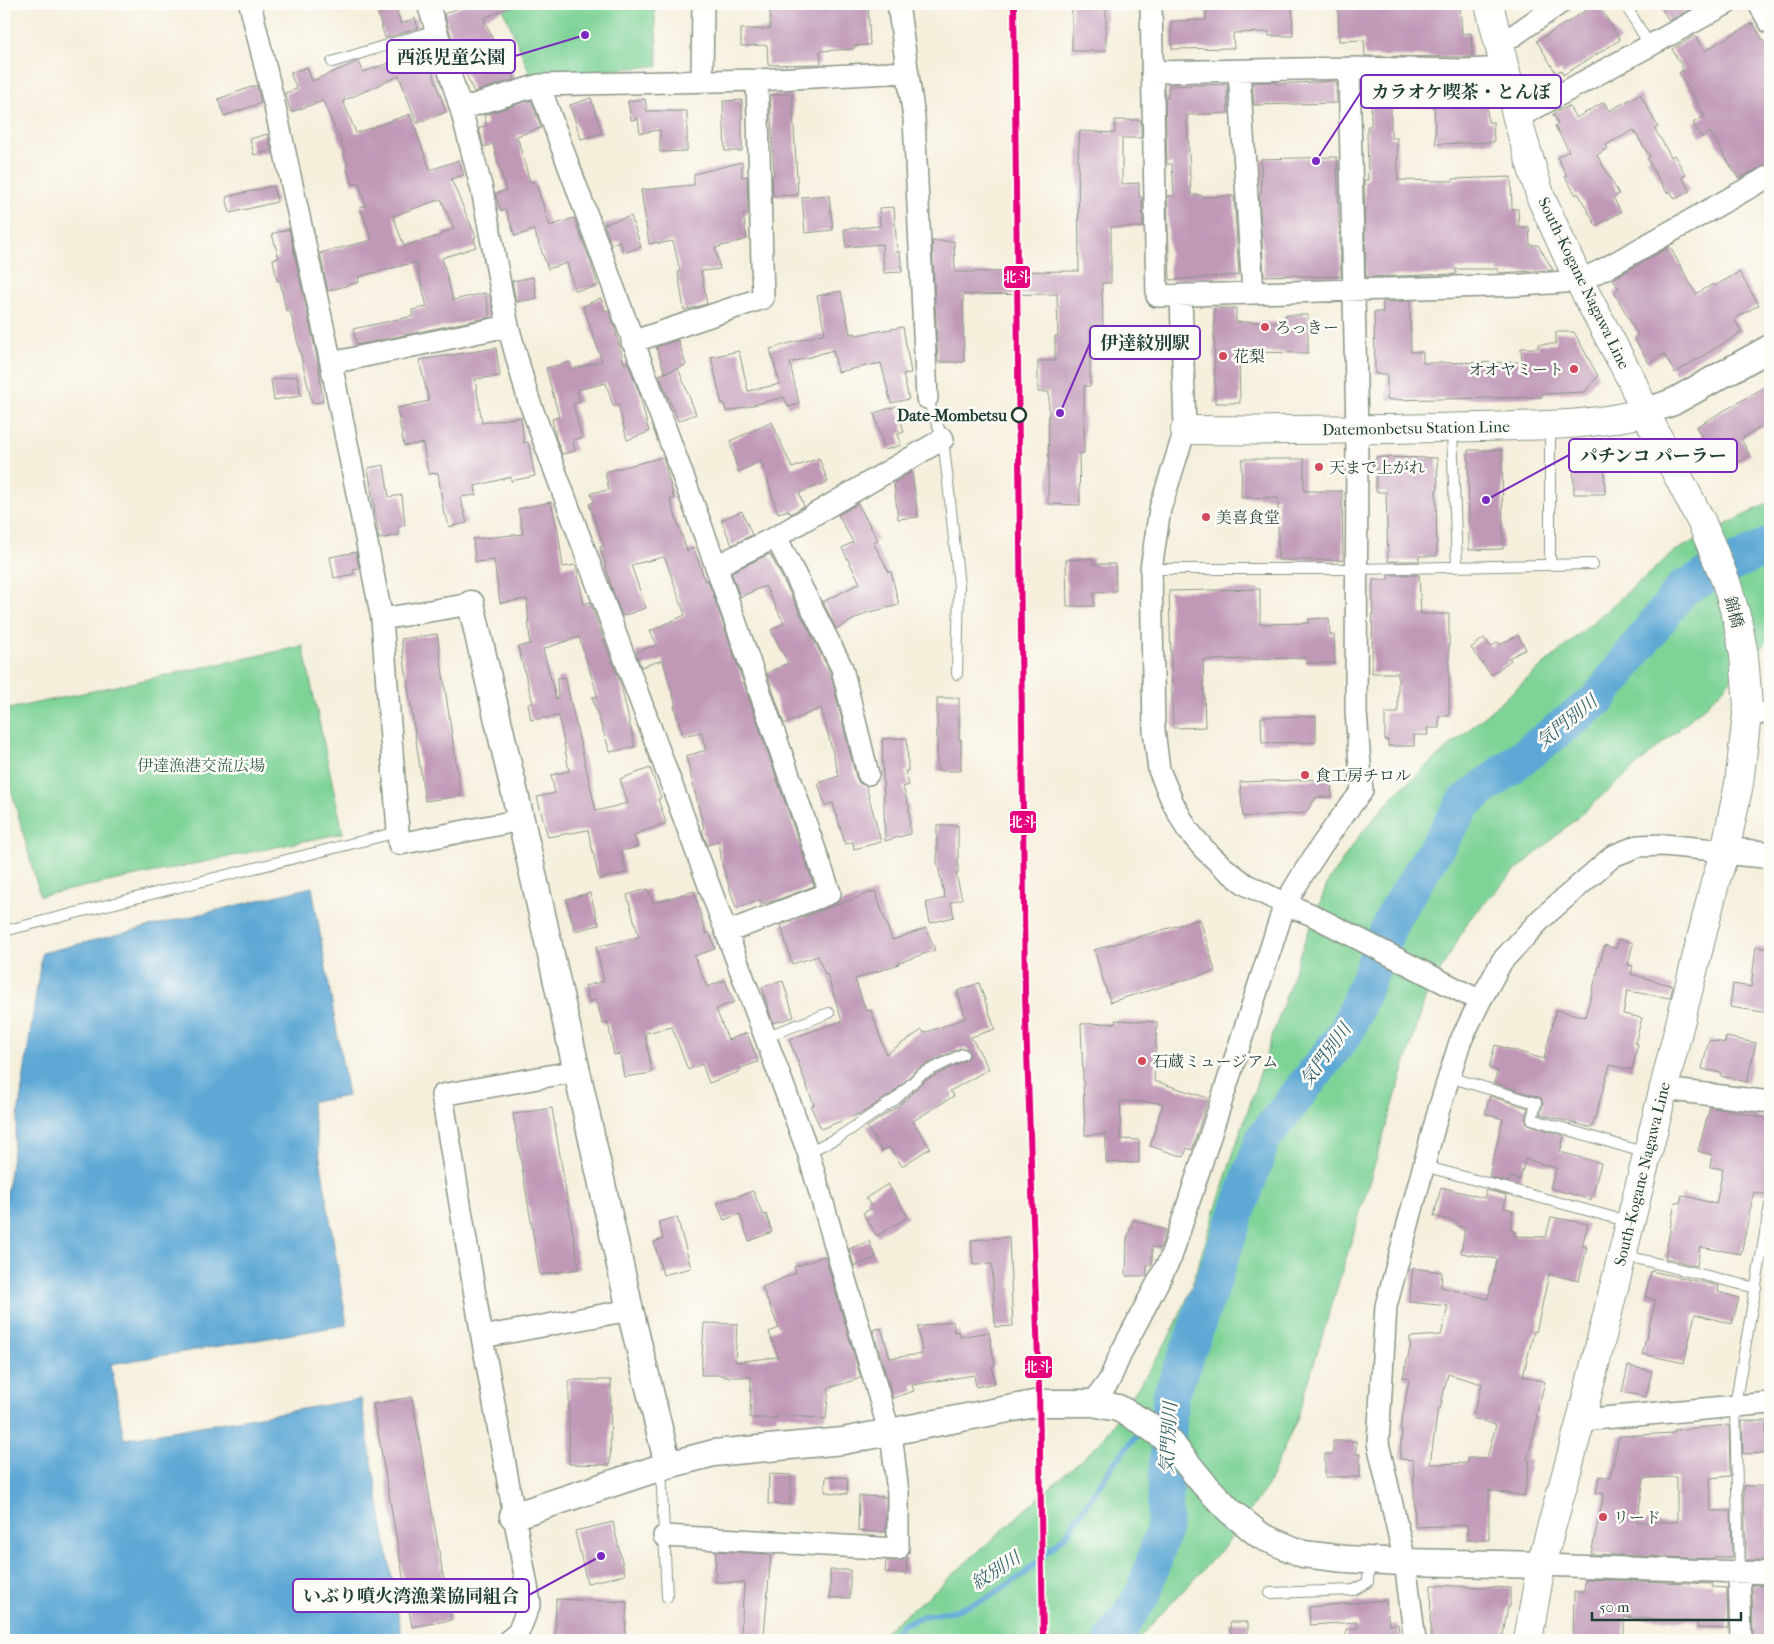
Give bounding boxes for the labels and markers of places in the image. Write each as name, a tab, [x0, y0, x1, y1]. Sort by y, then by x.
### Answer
callout: 西浜児童公園	[387, 40, 515, 73]
callout: カラオケ喫茶・とんぼ	[1361, 75, 1561, 108]
place label: ろっきー	[1275, 318, 1339, 337]
marker: ろっきー	[1259, 321, 1271, 333]
callout: 伊達紋別駅	[1090, 326, 1200, 359]
place label: 花梨	[1233, 347, 1265, 366]
marker: 花梨	[1217, 350, 1229, 362]
place label: オオヤミート	[1468, 360, 1564, 379]
marker: オオヤミート	[1568, 363, 1580, 375]
place label: Date-Mombetsu	[897, 406, 1008, 425]
marker: Date-Mombetsu	[1011, 407, 1027, 423]
callout: パチンコ パーラー	[1569, 439, 1737, 472]
place label: 天まで上がれ	[1329, 458, 1425, 477]
marker: 天まで上がれ	[1313, 461, 1325, 473]
place label: 美喜食堂	[1216, 508, 1280, 527]
marker: 美喜食堂	[1200, 511, 1212, 523]
place label: 食工房チロル	[1315, 766, 1411, 785]
marker: 食工房チロル	[1299, 769, 1311, 781]
place label: 石蔵ミュージアム	[1152, 1052, 1278, 1071]
marker: 石蔵ミュージアム	[1136, 1055, 1148, 1067]
place label: リード	[1613, 1508, 1661, 1527]
marker: リード	[1597, 1511, 1609, 1523]
callout: いぶり噴火湾漁業協同組合	[293, 1579, 529, 1612]

